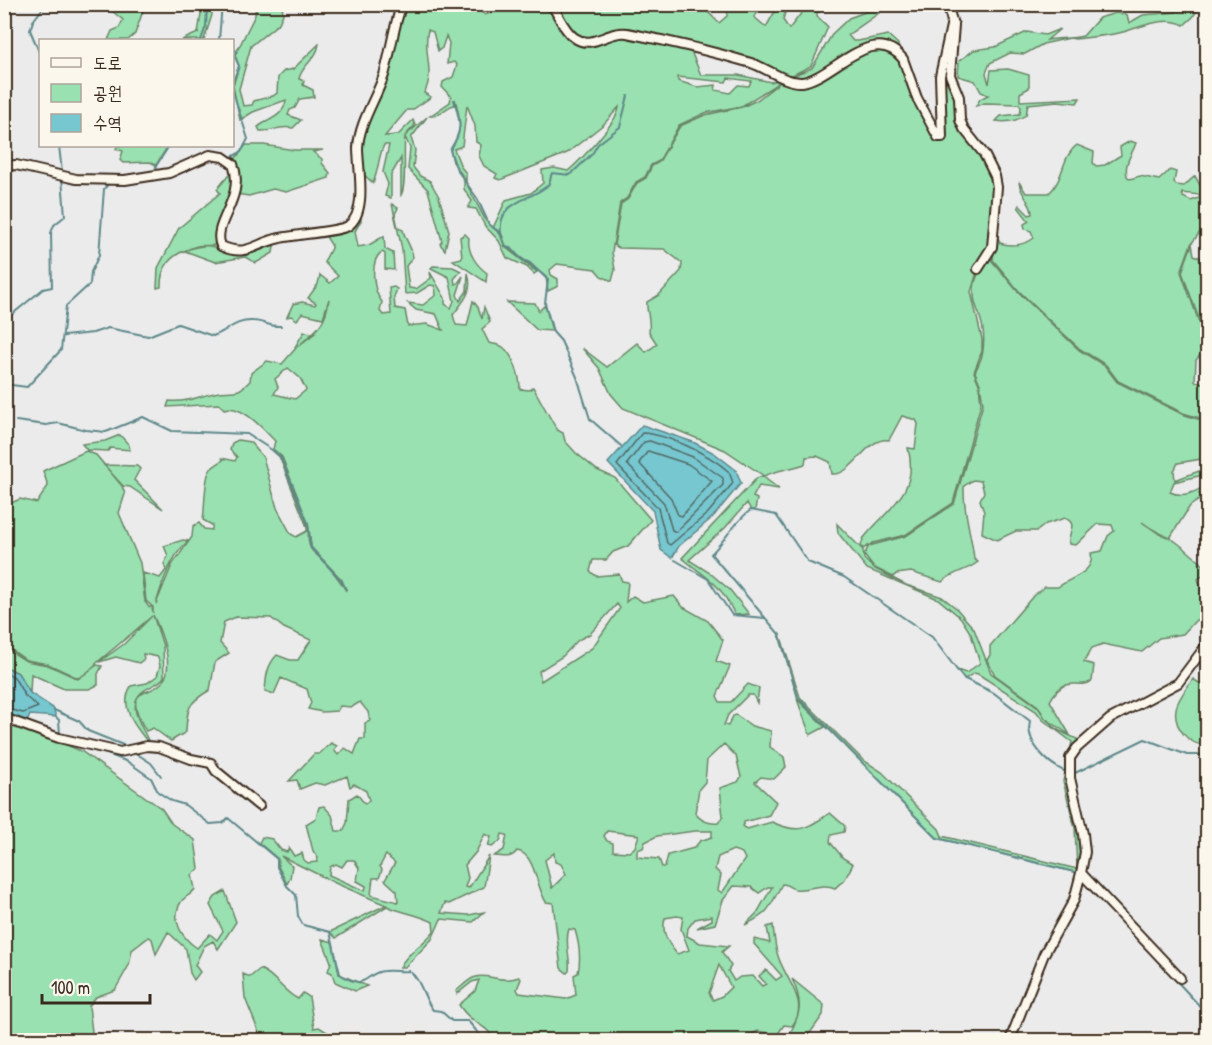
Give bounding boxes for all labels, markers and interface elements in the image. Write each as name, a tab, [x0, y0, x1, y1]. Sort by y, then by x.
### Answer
legend	[39, 39, 234, 147]
text: 도로	[93, 50, 122, 75]
text: 공원	[93, 80, 122, 105]
text: 수역	[93, 110, 122, 135]
scale bar	[42, 967, 150, 1005]
text: 100 m	[51, 975, 90, 1000]

